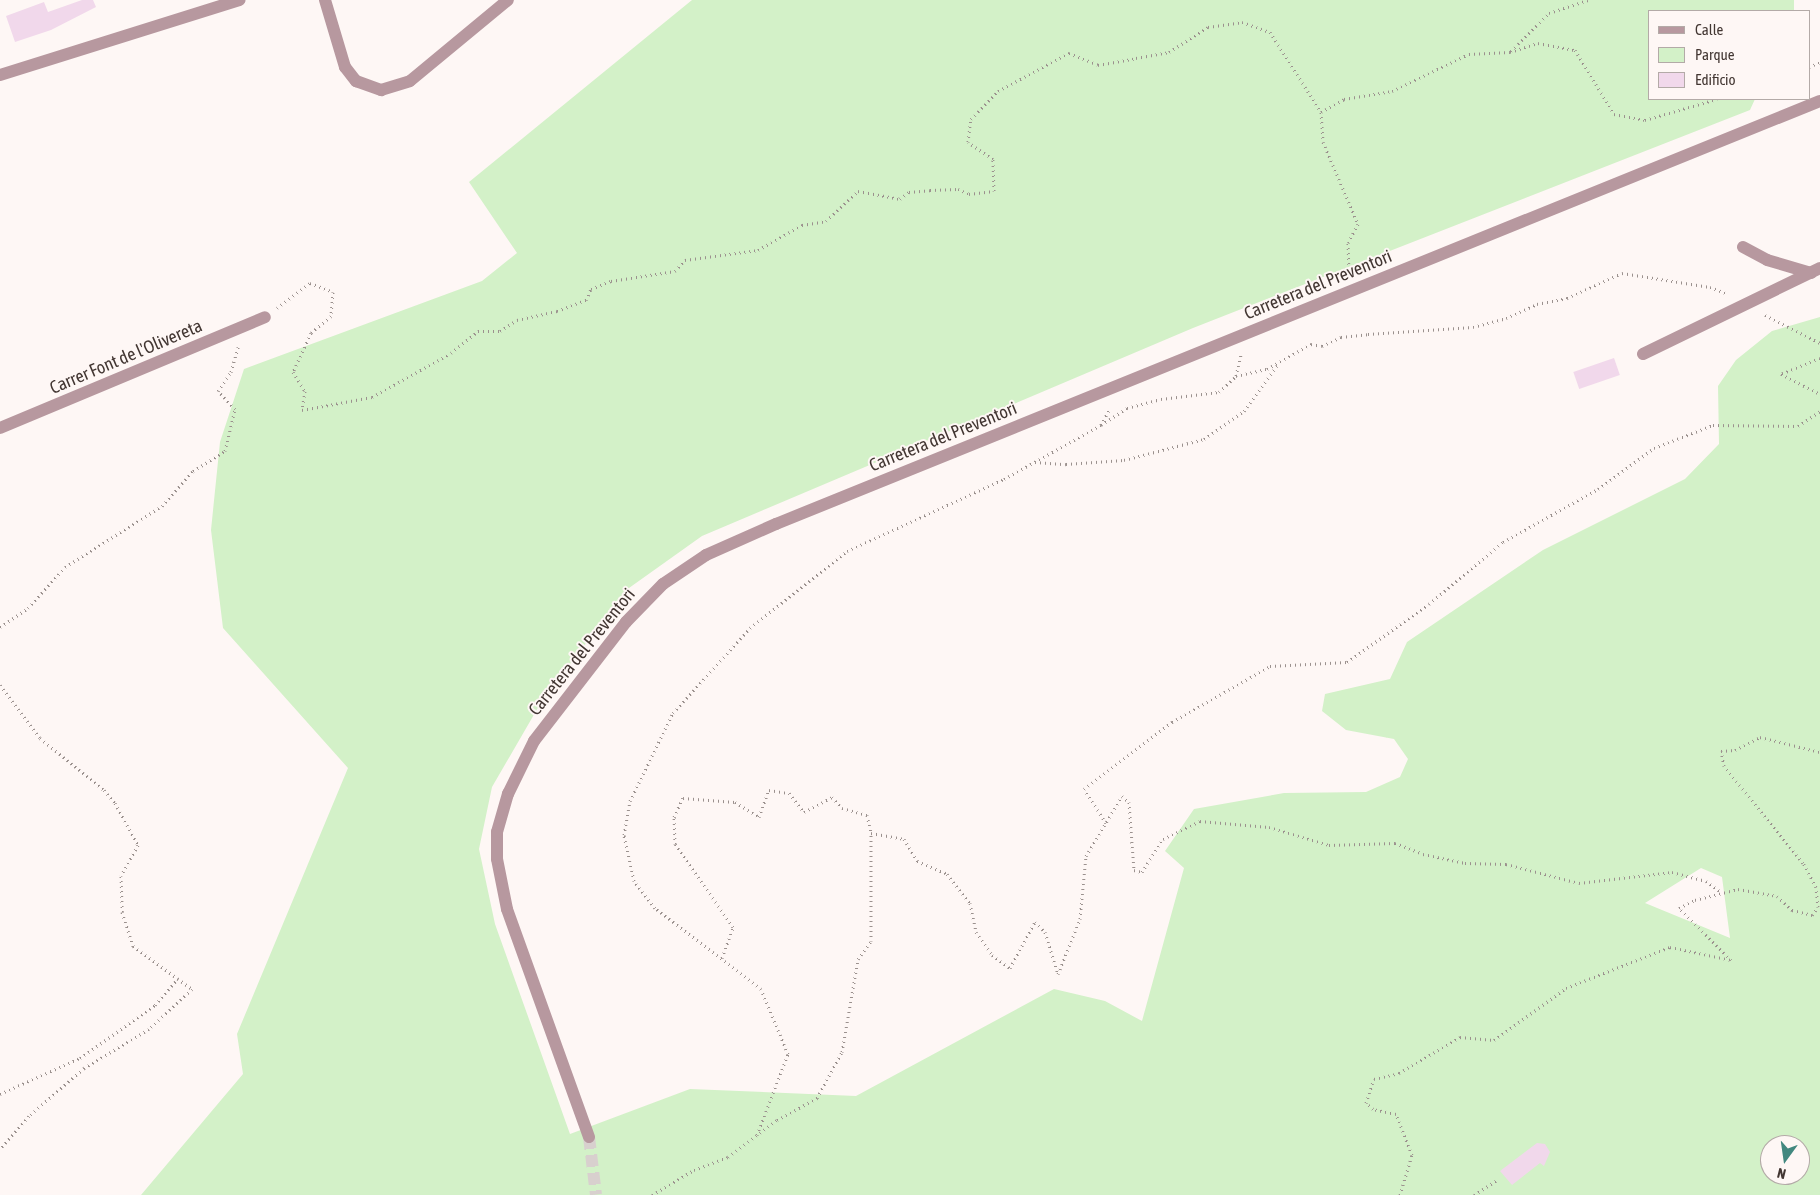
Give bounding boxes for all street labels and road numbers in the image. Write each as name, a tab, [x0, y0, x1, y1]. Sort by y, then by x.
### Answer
street label: Carretera del Preventori	[1241, 246, 1395, 324]
street label: Carrer Font de l'Olivereta	[47, 315, 205, 399]
street label: Carretera del Preventori	[866, 398, 1020, 476]
street label: Carretera del Preventori	[524, 584, 640, 720]

